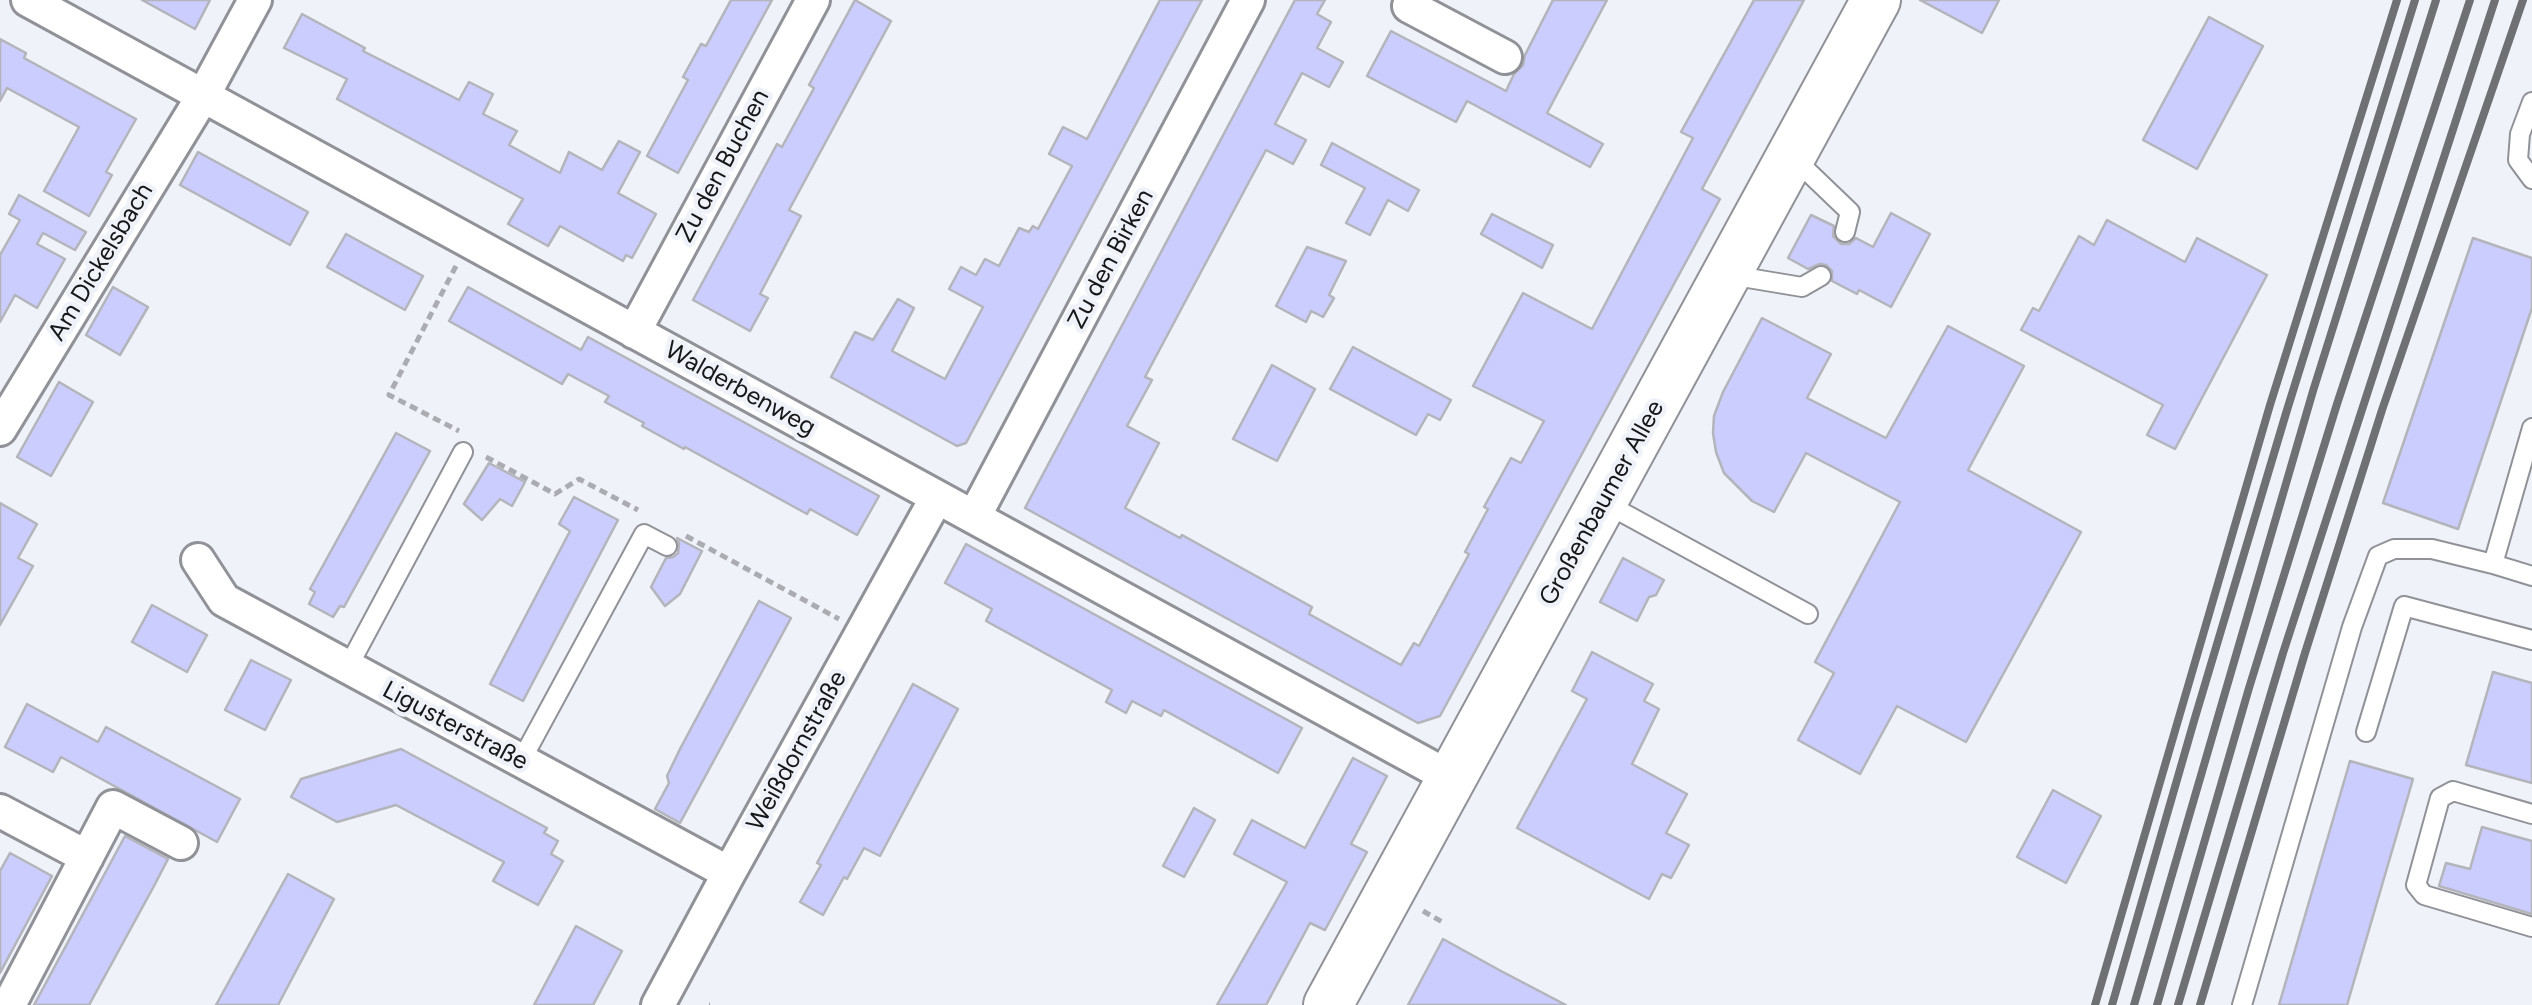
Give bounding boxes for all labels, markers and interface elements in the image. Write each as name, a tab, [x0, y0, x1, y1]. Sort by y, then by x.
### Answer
street label: Zu den Buchen	[670, 84, 776, 248]
street label: Am Dickelsbach	[42, 178, 160, 346]
street label: Zu den Birken	[1062, 184, 1160, 334]
street label: Walderbenweg	[659, 335, 821, 443]
street label: Großenbaumer Allee	[1533, 395, 1671, 611]
street label: Weißdornstraße	[741, 666, 853, 836]
street label: Ligusterstraße	[377, 675, 533, 777]

